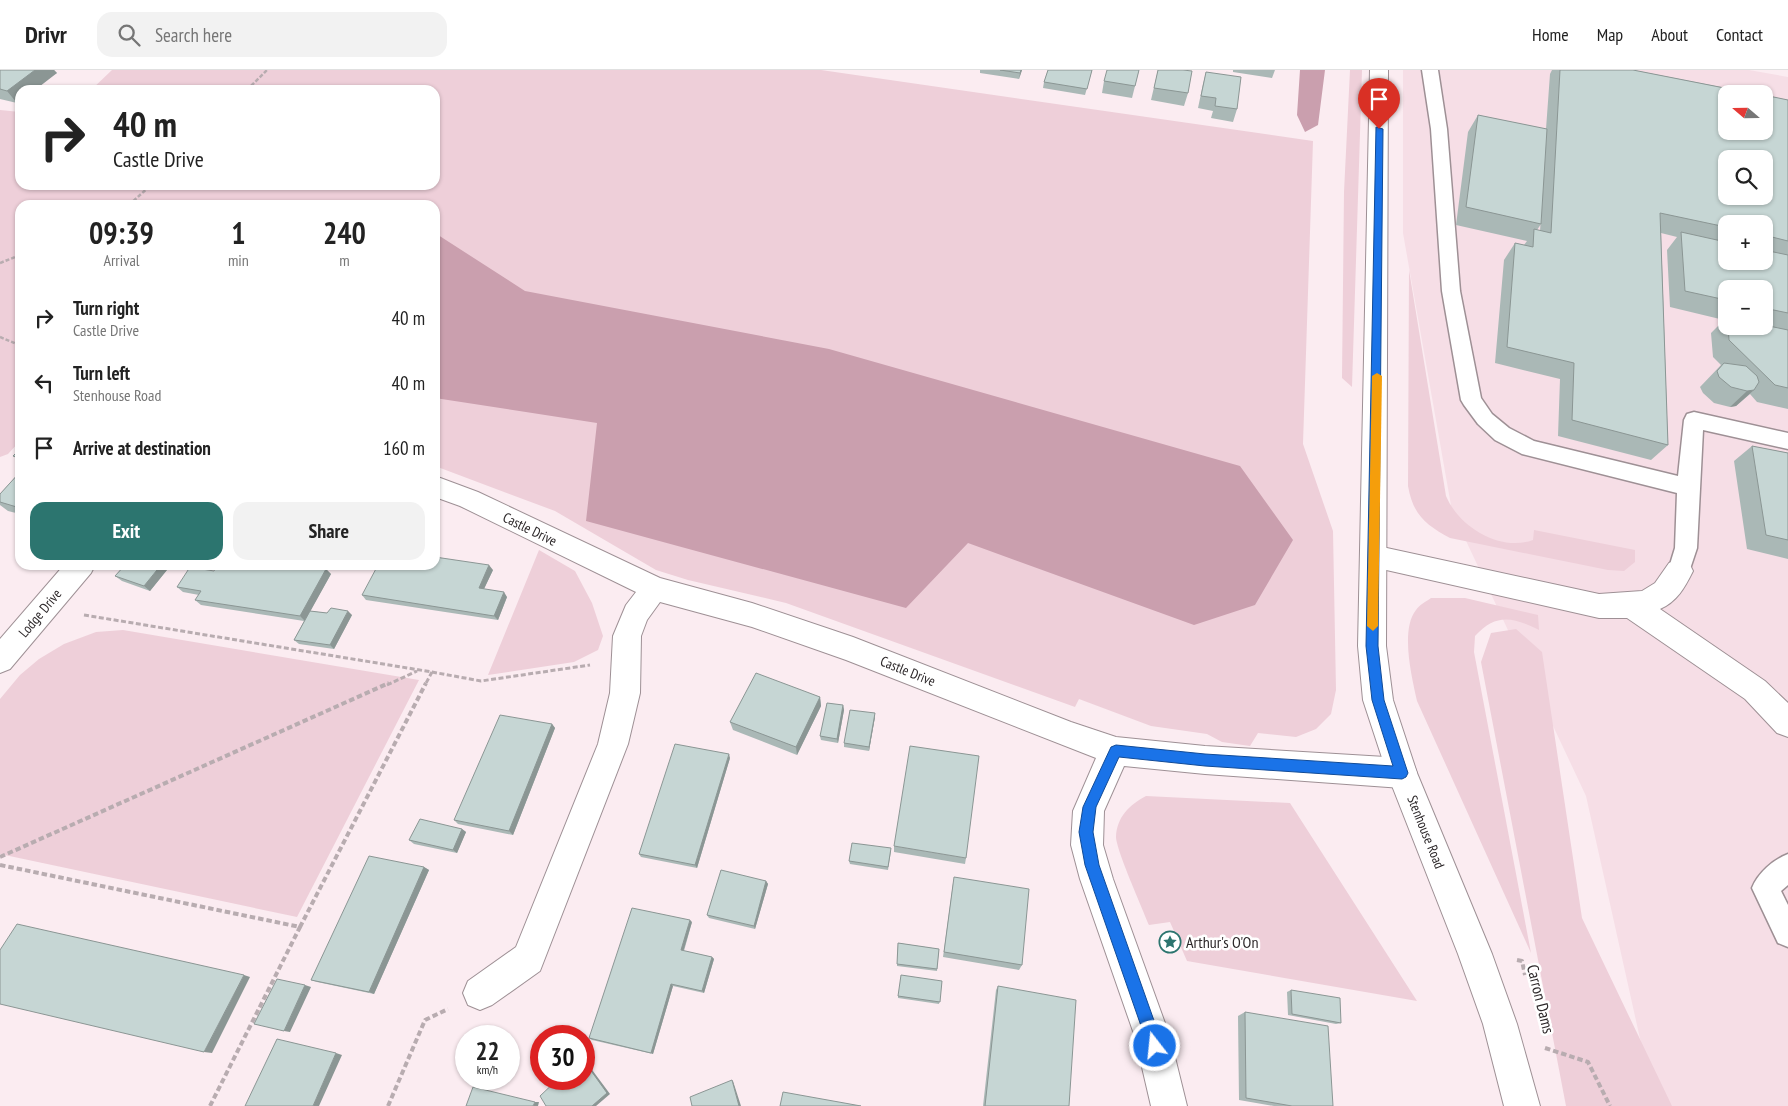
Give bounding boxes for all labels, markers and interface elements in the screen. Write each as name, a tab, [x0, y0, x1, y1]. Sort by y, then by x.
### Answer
search box	[97, 12, 447, 57]
text: Drivr	[25, 19, 67, 50]
icon: search	[115, 21, 143, 49]
text: Search here	[155, 23, 232, 47]
text: Home	[1532, 23, 1569, 46]
text: Map	[1597, 23, 1623, 46]
text: About	[1651, 23, 1688, 46]
text: Contact	[1716, 23, 1763, 46]
pin	[1358, 78, 1400, 129]
icon: arrive	[1365, 85, 1393, 113]
north arrow	[1718, 85, 1772, 140]
map controls	[1718, 85, 1773, 335]
text: 40 m	[113, 101, 177, 147]
icon: right	[30, 105, 95, 170]
text: Castle Drive	[113, 145, 204, 173]
button: search	[1718, 150, 1773, 205]
text: 09:39	[89, 213, 154, 252]
text: 1	[231, 213, 246, 252]
text: 240	[323, 213, 366, 252]
button: +	[1718, 215, 1773, 270]
text: Arrival	[103, 250, 140, 270]
text: min	[228, 250, 249, 270]
text: m	[339, 250, 350, 270]
button: −	[1718, 280, 1773, 335]
text: Turn right	[73, 296, 139, 320]
icon: right	[30, 304, 58, 332]
text: 40 m	[392, 306, 425, 330]
text: Castle Drive	[73, 320, 139, 340]
text: Turn left	[73, 361, 130, 385]
icon: left	[30, 369, 58, 397]
text: 40 m	[392, 371, 425, 395]
text: Stenhouse Road	[73, 385, 161, 405]
icon: arrive	[30, 434, 58, 462]
text: Arrive at destination	[73, 436, 211, 460]
text: 160 m	[383, 436, 425, 460]
button: Exit	[30, 502, 223, 560]
button: Share	[233, 502, 425, 560]
street label: Castle Drive	[500, 508, 560, 550]
street label: Lodge Drive	[15, 585, 66, 641]
street label: Castle Drive	[878, 652, 938, 690]
street label: Stenhouse Road	[1403, 793, 1449, 871]
place icon: Arthur's O'On	[1158, 930, 1182, 954]
place label: Arthur's O'On	[1186, 932, 1258, 952]
street label: Carron Dams	[1523, 962, 1559, 1036]
position arrow	[1128, 1019, 1180, 1071]
speed limit sign: 30	[530, 1025, 595, 1090]
text: 22	[476, 1035, 499, 1067]
text: km/h	[477, 1062, 498, 1077]

